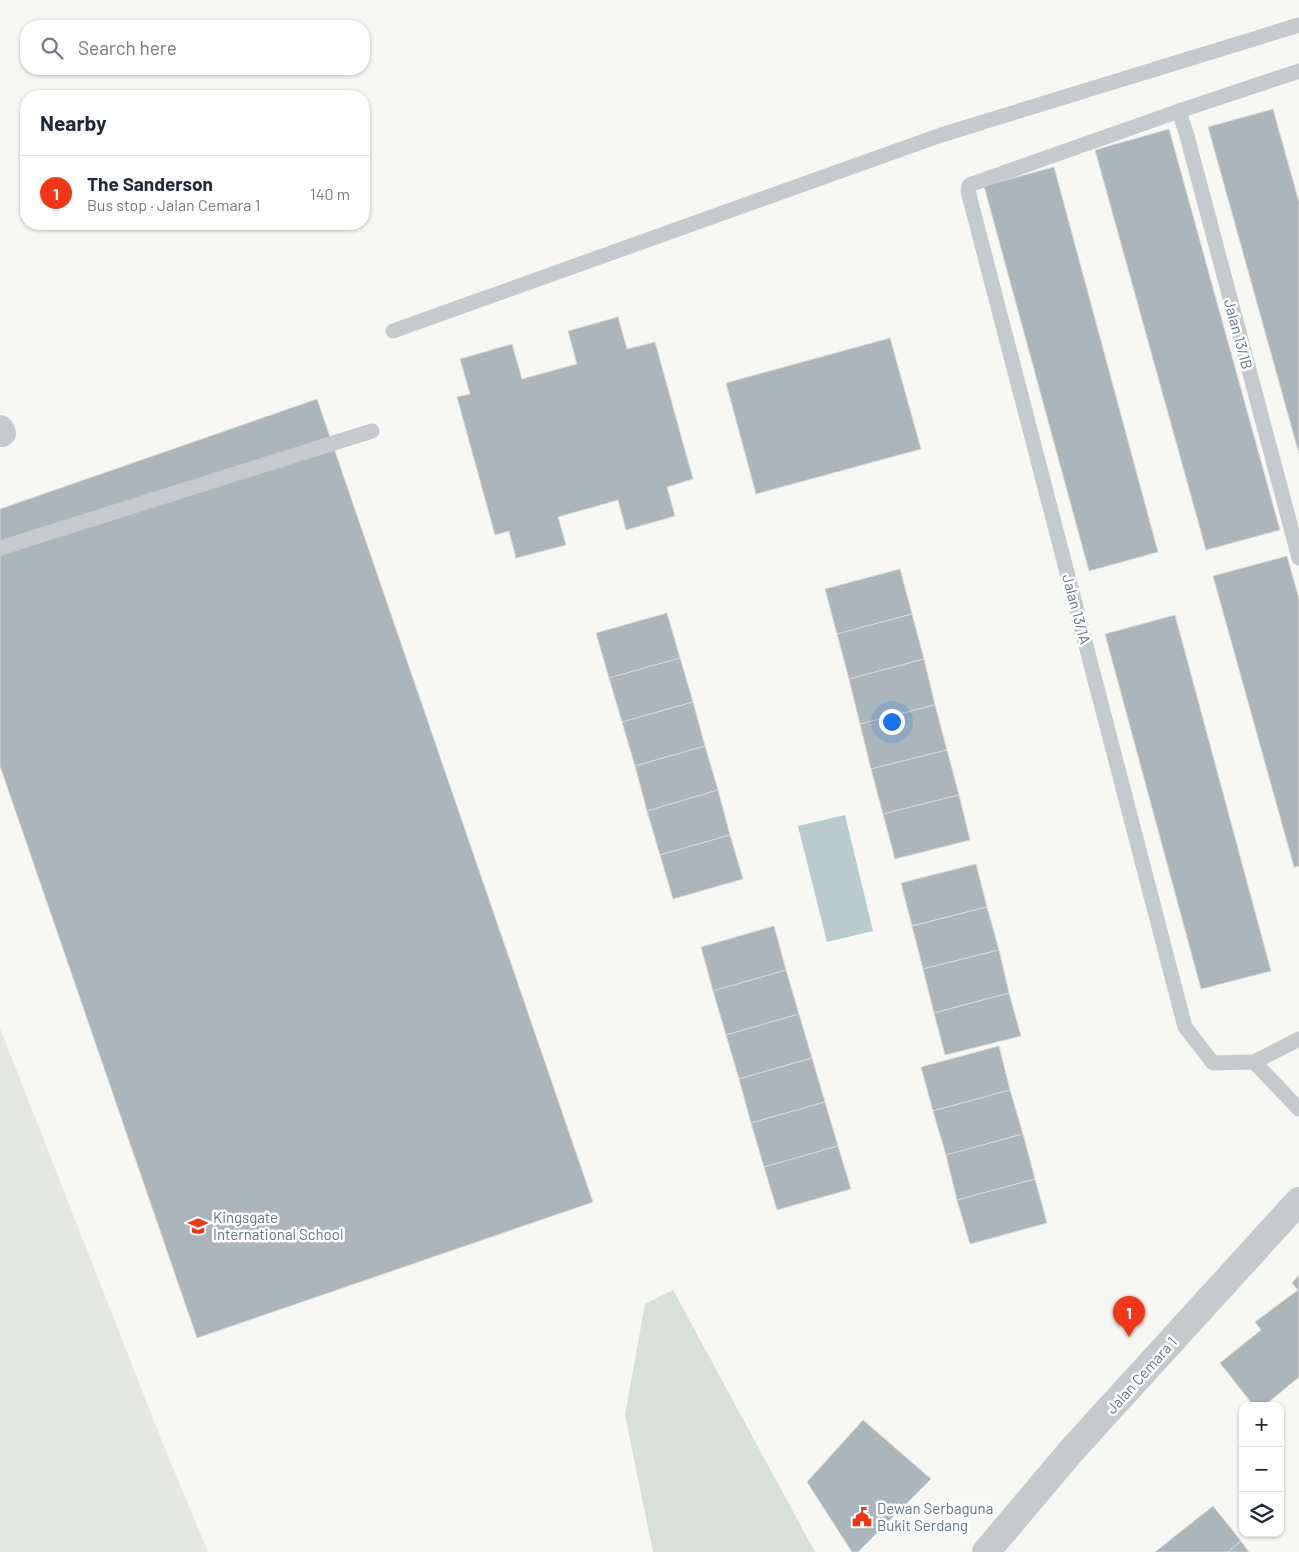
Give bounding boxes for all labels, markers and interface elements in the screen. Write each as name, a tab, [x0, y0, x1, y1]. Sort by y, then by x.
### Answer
search box	[20, 20, 370, 75]
icon: search	[38, 34, 66, 62]
text: Search here	[78, 36, 177, 59]
text: Nearby	[40, 110, 106, 135]
text: The Sanderson	[87, 172, 213, 195]
text: 1	[53, 184, 59, 203]
text: 140 m	[310, 184, 350, 203]
text: Bus stop · Jalan Cemara 1	[87, 195, 260, 214]
street label: Jalan 13/1B	[1221, 297, 1257, 371]
street label: Jalan 13/1A	[1059, 572, 1095, 646]
your location	[879, 709, 905, 735]
place label: Kingsgate International School	[213, 1208, 343, 1243]
school or university icon: Kingsgate International School	[187, 1215, 209, 1237]
pin: 1	[1113, 1296, 1145, 1337]
street label: Jalan Cemara 1	[1102, 1333, 1180, 1417]
map controls	[1239, 1402, 1284, 1537]
button: +	[1239, 1402, 1284, 1447]
button: −	[1239, 1447, 1284, 1492]
button: layers	[1239, 1492, 1284, 1537]
place label: Dewan Serbaguna Bukit Serdang	[877, 1499, 993, 1534]
public building icon: Dewan Serbaguna Bukit Serdang	[851, 1506, 873, 1528]

